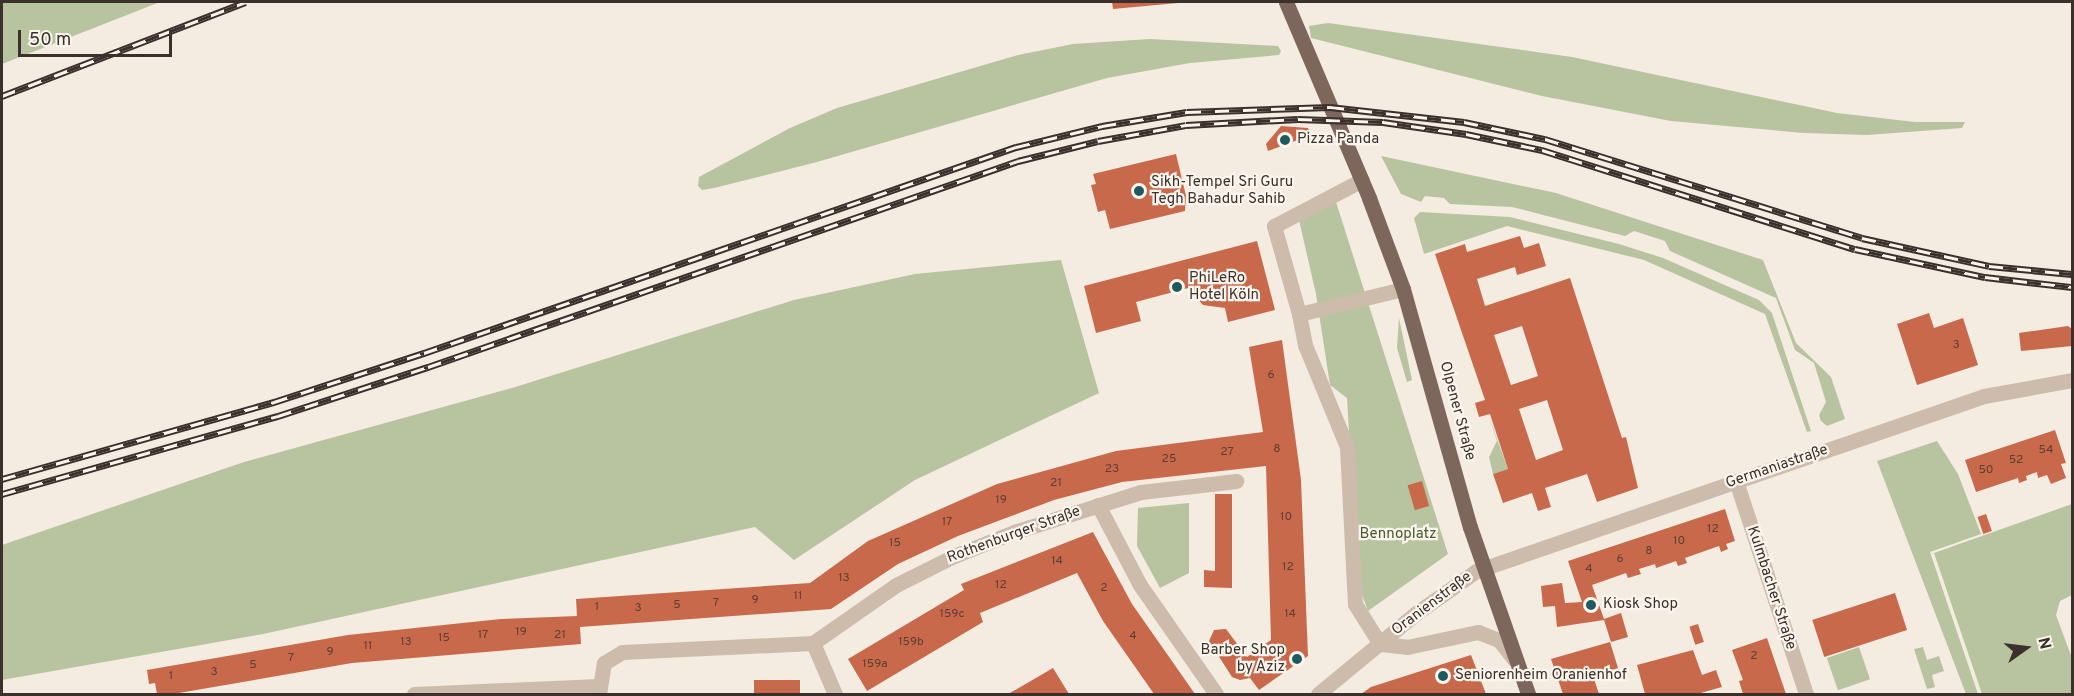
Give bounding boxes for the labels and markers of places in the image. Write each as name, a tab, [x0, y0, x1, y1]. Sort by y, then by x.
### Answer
place label: Pizza Panda	[1297, 131, 1379, 149]
marker: Pizza Panda	[1278, 133, 1292, 147]
place label: Sikh-Tempel Sri Guru Tegh Bahadur Sahib	[1151, 173, 1293, 208]
marker: Sikh-Tempel Sri Guru Tegh Bahadur Sahib	[1132, 184, 1146, 198]
place label: PhiLeRo Hotel Köln	[1189, 269, 1259, 304]
marker: PhiLeRo Hotel Köln	[1170, 280, 1184, 294]
place label: Kiosk Shop	[1603, 596, 1678, 614]
marker: Kiosk Shop	[1584, 598, 1598, 612]
place label: Barber Shop by Aziz	[1201, 641, 1285, 676]
marker: Barber Shop by Aziz	[1290, 652, 1304, 666]
place label: Seniorenheim Oranienhof	[1455, 667, 1627, 685]
marker: Seniorenheim Oranienhof	[1436, 669, 1450, 683]

